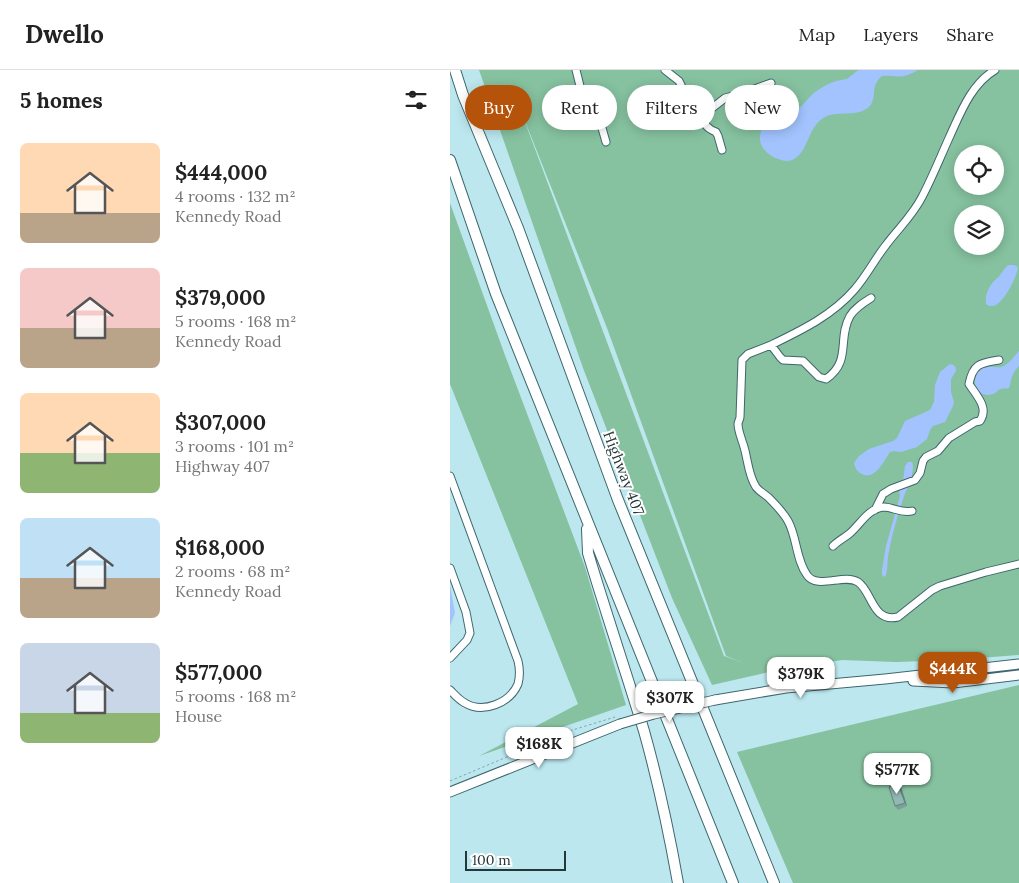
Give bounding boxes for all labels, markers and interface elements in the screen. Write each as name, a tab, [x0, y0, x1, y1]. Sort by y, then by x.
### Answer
text: Dwello	[25, 19, 104, 50]
text: Map	[799, 23, 835, 46]
text: Layers	[863, 23, 918, 46]
text: Share	[946, 23, 994, 46]
chip: Buy	[465, 85, 532, 130]
chip: Rent	[542, 85, 617, 130]
chip: Filters	[627, 85, 715, 130]
chip: New	[725, 85, 799, 130]
icon: filters	[402, 86, 430, 114]
text: 5 homes	[20, 87, 103, 114]
map controls	[954, 145, 1004, 255]
button: locate	[954, 145, 1004, 195]
text: $444,000	[175, 159, 267, 186]
icon: home	[60, 163, 120, 223]
text: 4 rooms · 132 m²	[175, 186, 296, 206]
button: layers	[954, 205, 1004, 255]
text: Kennedy Road	[175, 206, 282, 226]
text: $379,000	[175, 284, 266, 311]
icon: home	[60, 288, 120, 348]
text: 5 rooms · 168 m²	[175, 311, 296, 331]
text: Kennedy Road	[175, 331, 282, 351]
text: $307,000	[175, 409, 266, 436]
icon: home	[60, 413, 120, 473]
street label: Highway 407	[599, 428, 649, 518]
text: 3 rooms · 101 m²	[175, 436, 294, 456]
text: Highway 407	[175, 456, 270, 476]
text: $168,000	[175, 534, 265, 561]
icon: home	[60, 538, 120, 598]
text: 2 rooms · 68 m²	[175, 561, 290, 581]
text: Kennedy Road	[175, 581, 282, 601]
pin: $444K	[918, 652, 988, 694]
pin: $379K	[766, 656, 836, 699]
text: $444K	[929, 658, 977, 678]
text: $577,000	[175, 659, 262, 686]
icon: home	[60, 663, 120, 723]
text: $379K	[778, 663, 824, 683]
pin: $307K	[635, 680, 705, 723]
text: 5 rooms · 168 m²	[175, 686, 296, 706]
text: $307K	[646, 687, 694, 707]
text: House	[175, 706, 222, 726]
pin: $168K	[504, 726, 574, 769]
text: $168K	[516, 733, 562, 753]
pin: $577K	[862, 752, 932, 795]
text: $577K	[875, 759, 919, 779]
scale bar	[465, 848, 566, 871]
text: 100 m	[472, 851, 511, 869]

